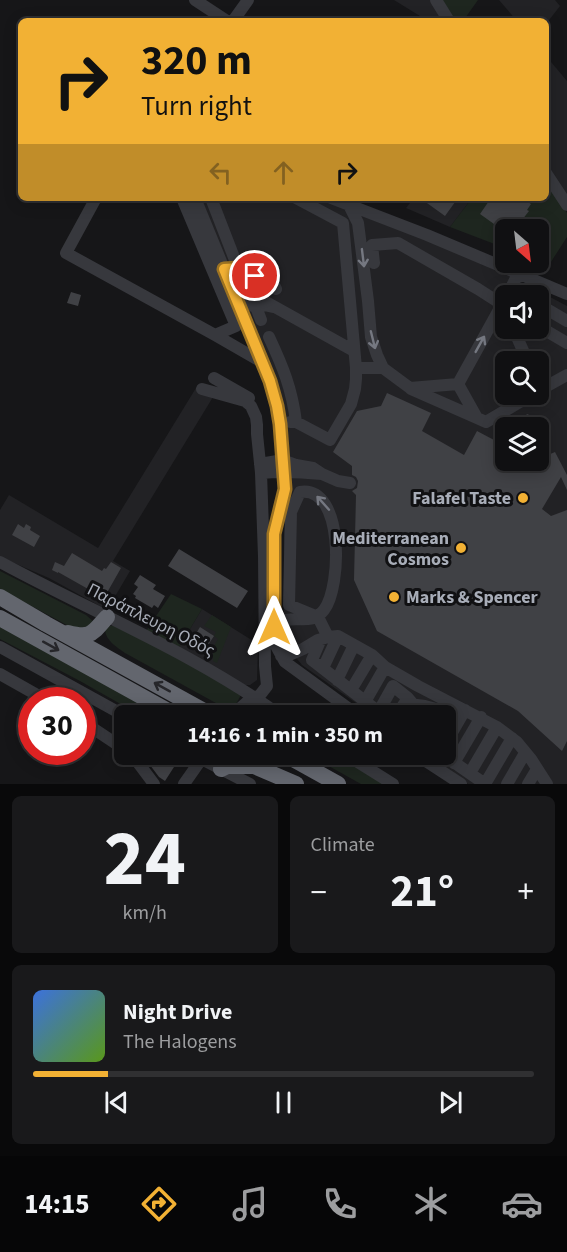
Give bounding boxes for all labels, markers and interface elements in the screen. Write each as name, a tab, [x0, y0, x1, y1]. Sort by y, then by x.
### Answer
text: 320 m	[141, 31, 252, 91]
icon: right	[42, 42, 120, 120]
text: Turn right	[141, 87, 252, 126]
icon: left	[204, 156, 237, 189]
icon: ahead	[267, 156, 300, 189]
icon: right	[330, 156, 363, 189]
north arrow	[495, 219, 549, 273]
map controls	[495, 219, 549, 471]
one-way arrow	[357, 248, 368, 268]
pin	[229, 250, 280, 301]
icon: arrive	[238, 259, 271, 292]
button: sound	[495, 285, 549, 339]
one-way arrow	[367, 330, 379, 349]
one-way arrow	[475, 336, 486, 354]
button: search	[495, 351, 549, 405]
button: layers	[495, 417, 549, 471]
place label: Falafel Taste	[412, 486, 511, 511]
marker: Falafel Taste	[516, 491, 530, 505]
one-way arrow	[316, 496, 330, 511]
place label: Mediterranean Cosmos	[332, 526, 449, 572]
marker: Mediterranean Cosmos	[454, 541, 468, 555]
street label: Παράπλευρη Οδός	[83, 577, 219, 663]
place label: Marks & Spencer	[406, 585, 539, 610]
marker: Marks & Spencer	[387, 590, 401, 604]
position arrow	[242, 595, 306, 659]
one-way arrow	[42, 640, 59, 652]
one-way arrow	[154, 681, 171, 693]
speed limit sign: 30	[18, 687, 96, 765]
text: 14:16 · 1 min · 350 m	[187, 719, 383, 751]
text: 24	[104, 804, 186, 915]
text: Climate	[311, 831, 375, 859]
text: 21°	[390, 860, 454, 924]
text: −	[311, 869, 327, 916]
text: +	[518, 869, 534, 916]
text: km/h	[123, 899, 167, 927]
text: Night Drive	[123, 996, 232, 1028]
text: The Halogens	[123, 1028, 237, 1056]
icon: previous	[100, 1086, 133, 1119]
icon: pause	[267, 1086, 300, 1119]
icon: next	[434, 1086, 467, 1119]
icon: directions	[138, 1183, 180, 1225]
icon: music	[229, 1183, 271, 1225]
icon: phone	[319, 1183, 361, 1225]
icon: climate	[410, 1183, 452, 1225]
icon: car	[501, 1183, 543, 1225]
text: 14:15	[24, 1185, 89, 1224]

